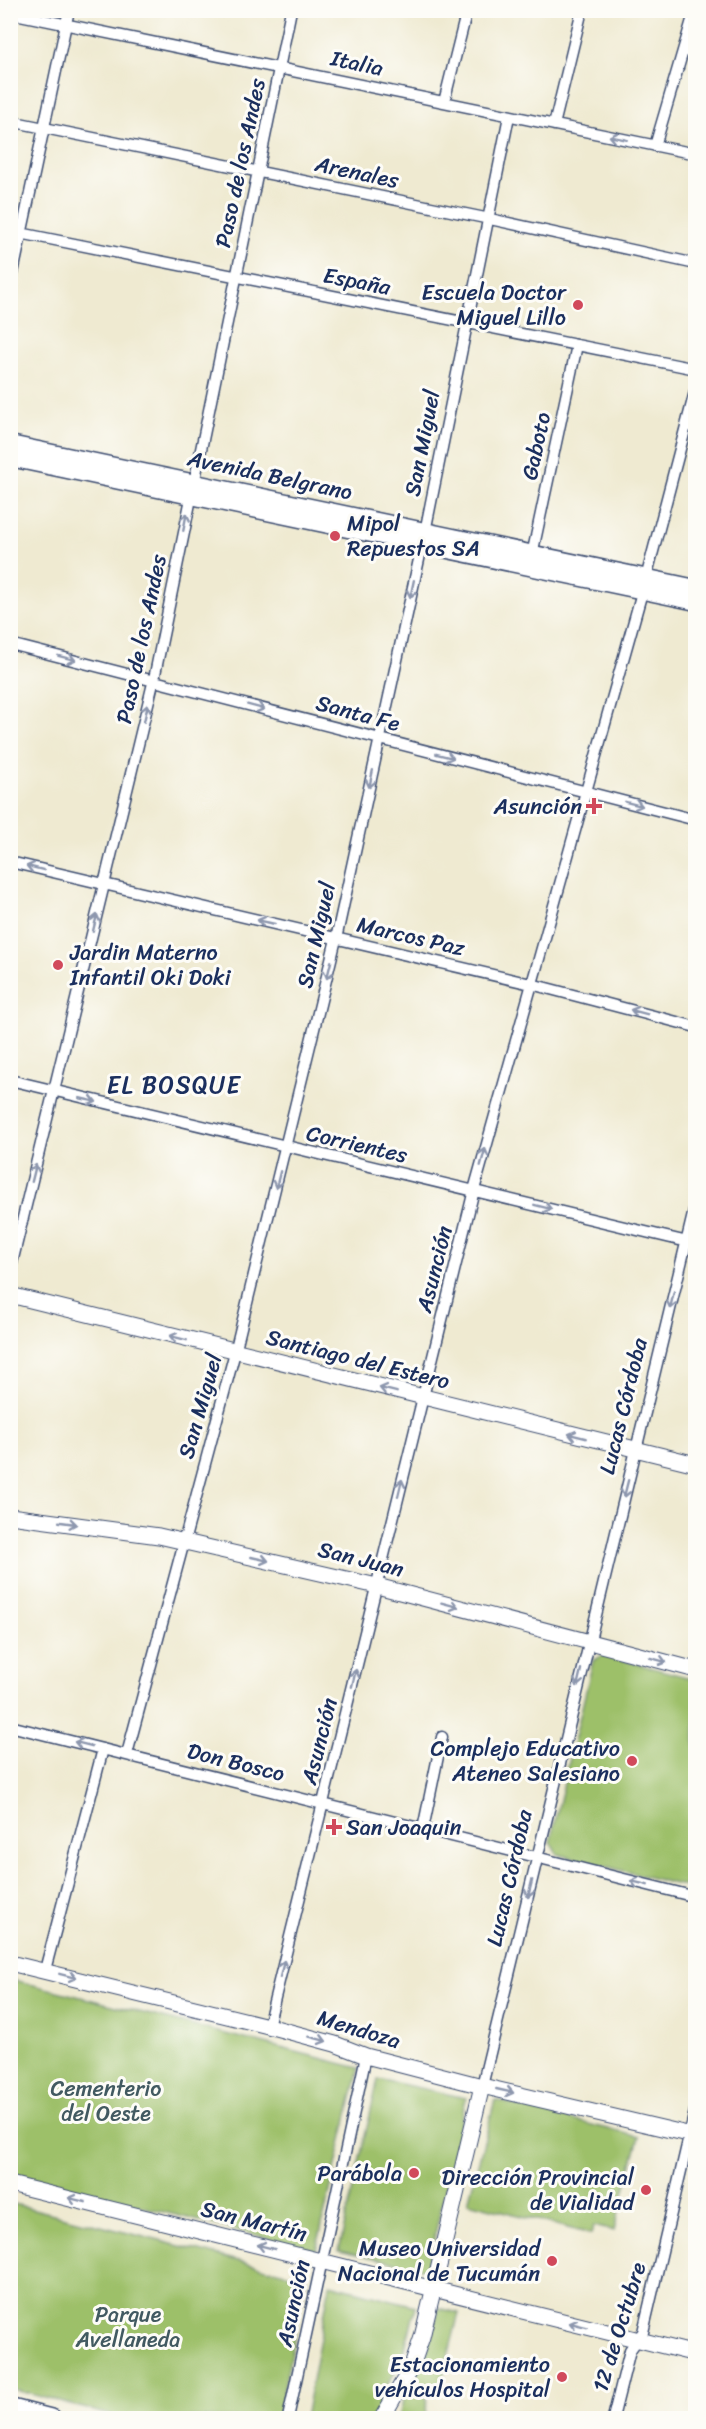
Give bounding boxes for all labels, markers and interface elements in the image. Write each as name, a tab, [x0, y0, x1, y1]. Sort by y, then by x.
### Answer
street label: Italia	[326, 38, 387, 88]
street label: Paso de los Andes	[203, 74, 277, 251]
one-way arrow	[608, 132, 628, 143]
street label: Arenales	[311, 144, 403, 200]
street label: España	[320, 255, 395, 307]
place label: Escuela Doctor Miguel Lillo	[421, 273, 567, 337]
marker: Escuela Doctor Miguel Lillo	[571, 298, 585, 312]
street label: San Miguel	[393, 386, 452, 500]
street label: Gaboto	[510, 408, 562, 484]
street label: Avenida Belgrano	[183, 438, 356, 512]
place label: Mipol Repuestos SA	[347, 504, 480, 568]
one-way arrow	[180, 512, 191, 532]
marker: Mipol Repuestos SA	[328, 529, 342, 543]
street label: Paso de los Andes	[104, 550, 178, 727]
one-way arrow	[406, 578, 417, 598]
one-way arrow	[58, 652, 77, 664]
street label: Santa Fe	[312, 683, 405, 743]
one-way arrow	[246, 701, 265, 713]
one-way arrow	[140, 703, 152, 722]
one-way arrow	[435, 751, 454, 763]
one-way arrow	[365, 769, 376, 789]
place label: Asunción	[493, 787, 582, 826]
marker: Asunción	[587, 799, 601, 813]
one-way arrow	[624, 799, 643, 811]
one-way arrow	[26, 862, 45, 874]
street label: San Miguel	[285, 877, 347, 992]
street label: Marcos Paz	[353, 905, 469, 967]
one-way arrow	[90, 914, 102, 933]
one-way arrow	[256, 916, 275, 928]
place label: Jardin Materno Infantil Oki Doki	[69, 933, 232, 997]
marker: Jardin Materno Infantil Oki Doki	[51, 958, 65, 972]
one-way arrow	[322, 960, 334, 979]
one-way arrow	[630, 1006, 649, 1017]
district label: EL BOSQUE	[107, 1064, 242, 1106]
one-way arrow	[77, 1095, 97, 1106]
street label: Corrientes	[303, 1113, 412, 1175]
one-way arrow	[478, 1147, 489, 1166]
one-way arrow	[29, 1164, 41, 1183]
one-way arrow	[271, 1170, 283, 1189]
one-way arrow	[533, 1202, 552, 1213]
street label: Asunción	[404, 1221, 464, 1318]
one-way arrow	[665, 1290, 677, 1309]
street label: Santiago del Estero	[262, 1317, 454, 1401]
one-way arrow	[169, 1332, 188, 1343]
street label: Lucas Córdoba	[587, 1333, 659, 1478]
street label: San Miguel	[166, 1348, 234, 1463]
one-way arrow	[379, 1383, 398, 1395]
one-way arrow	[568, 1429, 587, 1441]
one-way arrow	[395, 1479, 407, 1498]
one-way arrow	[619, 1479, 631, 1498]
one-way arrow	[58, 1518, 78, 1529]
street label: San Juan	[314, 1530, 408, 1589]
one-way arrow	[250, 1553, 269, 1565]
one-way arrow	[440, 1599, 459, 1611]
one-way arrow	[649, 1655, 668, 1666]
one-way arrow	[573, 1668, 584, 1688]
one-way arrow	[349, 1669, 361, 1688]
street label: Asunción	[289, 1693, 349, 1790]
place label: Complejo Educativo Ateneo Salesiano	[431, 1729, 620, 1793]
street label: Don Bosco	[183, 1731, 289, 1793]
one-way arrow	[74, 1737, 93, 1749]
marker: Complejo Educativo Ateneo Salesiano	[625, 1754, 639, 1768]
street label: Lucas Córdoba	[474, 1805, 544, 1950]
place label: San Joaquin	[346, 1808, 462, 1847]
marker: San Joaquin	[327, 1820, 341, 1834]
one-way arrow	[630, 1877, 649, 1889]
one-way arrow	[523, 1879, 535, 1898]
one-way arrow	[276, 1960, 288, 1979]
one-way arrow	[58, 1970, 77, 1982]
street label: Mendoza	[312, 1998, 406, 2060]
one-way arrow	[308, 2034, 327, 2045]
park label: Cementerio del Oeste	[51, 2069, 161, 2133]
one-way arrow	[496, 2086, 515, 2098]
place label: Parábola	[317, 2154, 402, 2193]
place label: Dirección Provincial de Vialidad	[442, 2158, 635, 2222]
marker: Parábola	[407, 2166, 421, 2180]
marker: Dirección Provincial de Vialidad	[639, 2183, 653, 2197]
street label: San Martín	[197, 2189, 311, 2253]
one-way arrow	[68, 2194, 87, 2206]
place label: Museo Universidad Nacional de Tucumán	[338, 2229, 541, 2293]
one-way arrow	[257, 2240, 276, 2252]
marker: Museo Universidad Nacional de Tucumán	[545, 2254, 559, 2268]
street label: Asunción	[265, 2256, 321, 2351]
street label: 12 de Octubre	[581, 2257, 657, 2397]
park label: Parque Avellaneda	[75, 2295, 180, 2359]
one-way arrow	[568, 2318, 587, 2330]
place label: Estacionamiento vehículos Hospital	[375, 2345, 551, 2409]
marker: Estacionamiento vehículos Hospital	[555, 2370, 569, 2384]

